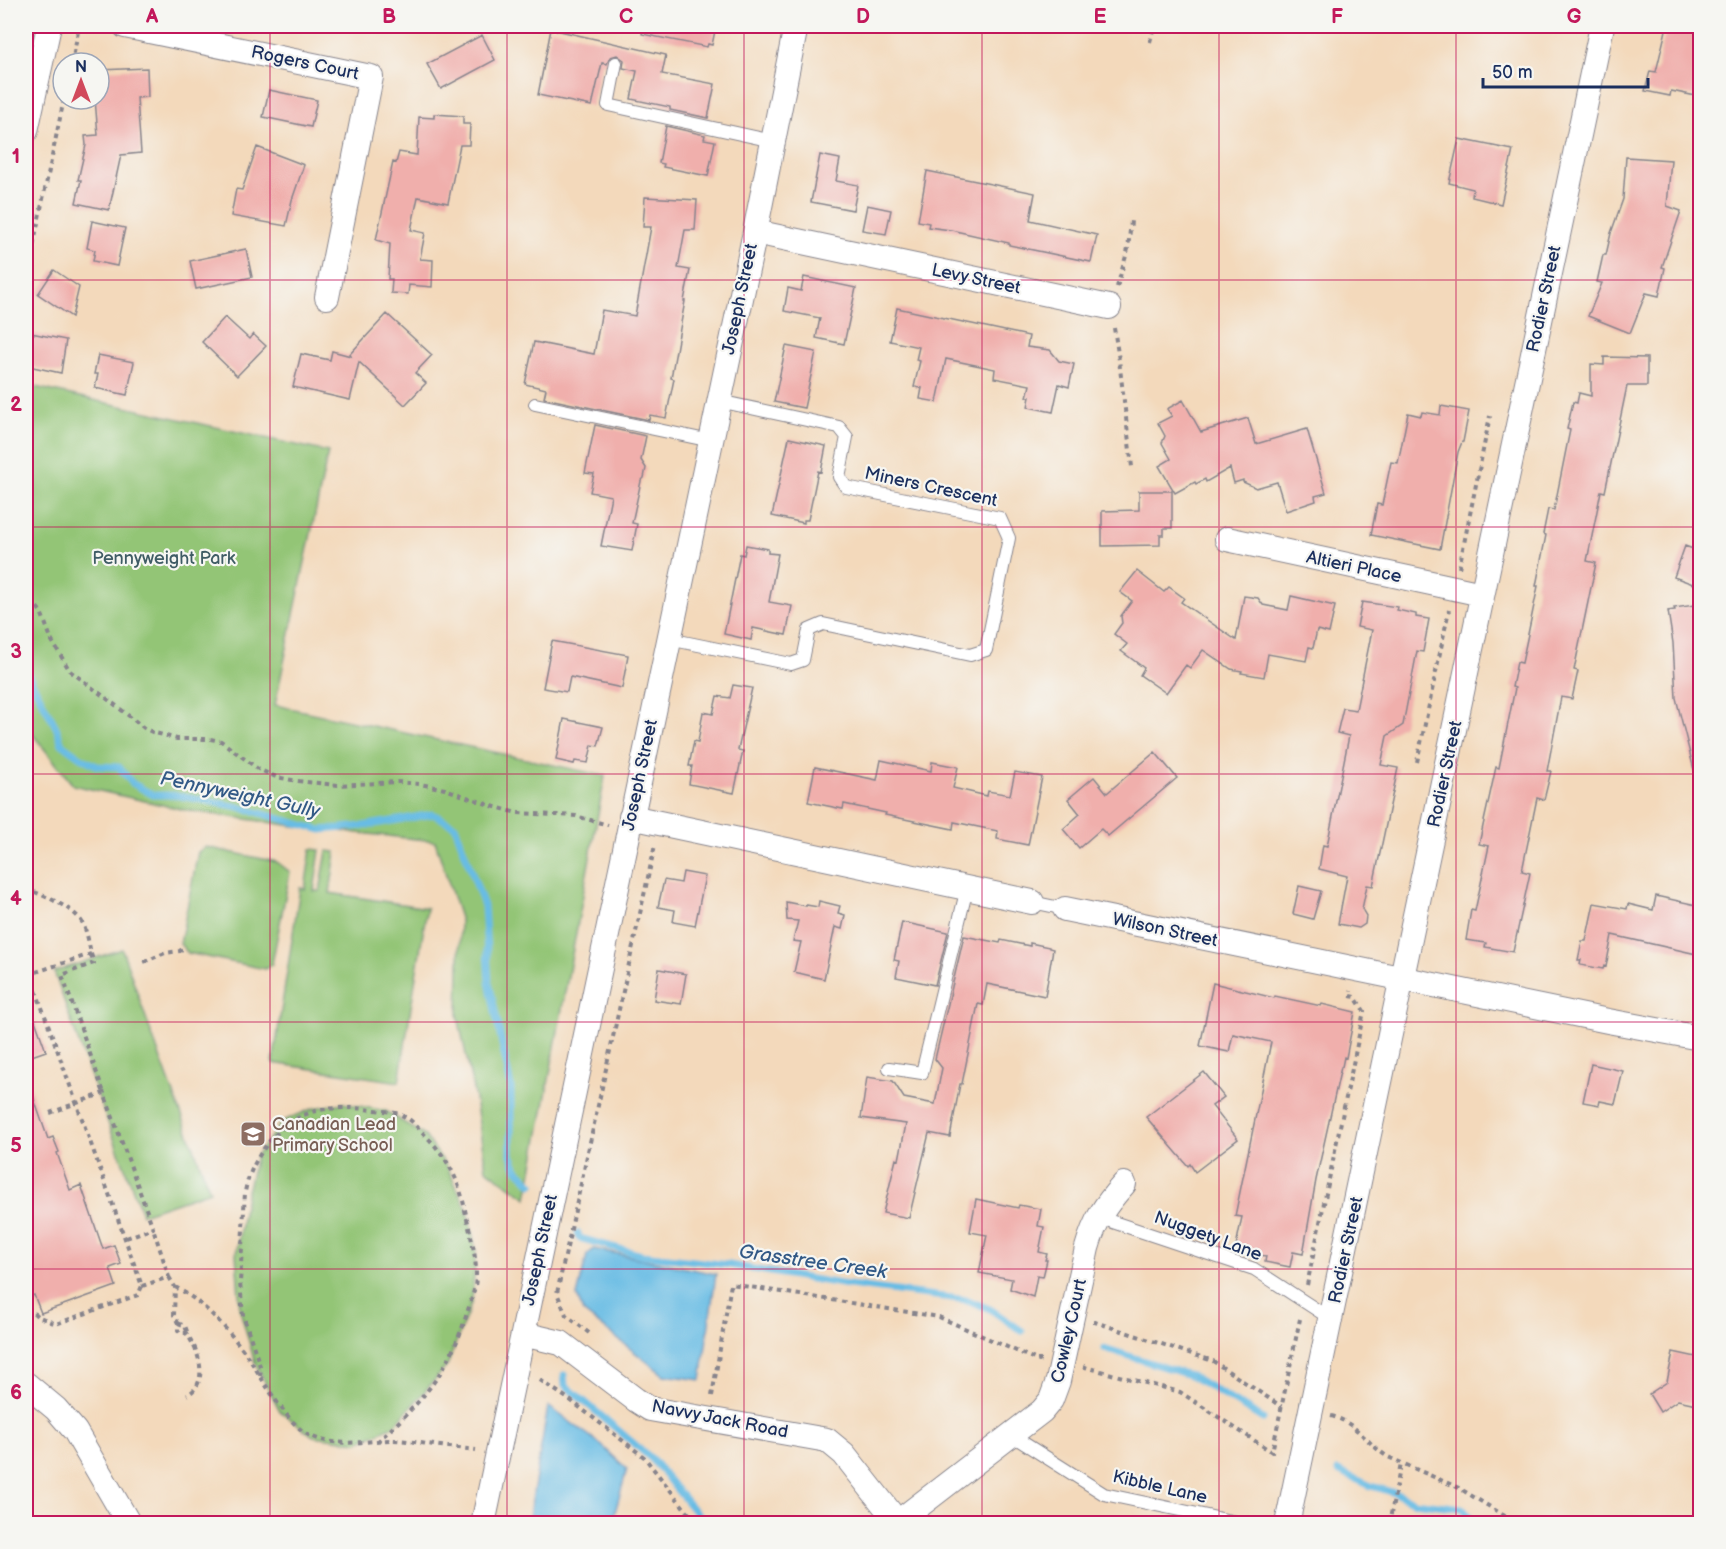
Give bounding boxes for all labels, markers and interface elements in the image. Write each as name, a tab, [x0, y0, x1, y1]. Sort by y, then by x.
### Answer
text: A	[145, 5, 159, 29]
text: B	[382, 5, 396, 29]
text: C	[619, 5, 633, 29]
text: D	[856, 5, 870, 29]
text: E	[1094, 5, 1107, 29]
text: F	[1331, 5, 1343, 29]
text: G	[1567, 5, 1582, 29]
street label: Rogers Court	[249, 41, 361, 85]
north arrow	[51, 51, 111, 111]
scale bar	[1483, 51, 1648, 89]
text: N	[75, 58, 87, 77]
text: 50 m	[1492, 62, 1533, 83]
text: 1	[12, 145, 20, 169]
street label: Joseph Street	[718, 241, 762, 357]
street label: Rodier Street	[1522, 243, 1566, 354]
street label: Levy Street	[930, 259, 1023, 299]
text: 2	[10, 393, 22, 417]
street label: Miners Crescent	[863, 463, 1000, 511]
street label: Altieri Place	[1305, 547, 1404, 587]
park label: Pennyweight Park	[92, 548, 236, 569]
text: 3	[10, 640, 22, 664]
street label: Joseph Street	[618, 717, 662, 833]
street label: Rodier Street	[1423, 718, 1467, 829]
water label: Pennyweight Gully	[158, 766, 323, 824]
text: 4	[10, 887, 22, 911]
street label: Wilson Street	[1110, 909, 1220, 951]
place label: Canadian Lead Primary School	[272, 1114, 396, 1156]
school or university icon: Canadian Lead Primary School	[238, 1119, 268, 1149]
text: 5	[10, 1134, 22, 1158]
street label: Joseph Street	[518, 1192, 562, 1308]
street label: Rodier Street	[1324, 1194, 1368, 1305]
street label: Nuggety Lane	[1151, 1207, 1265, 1265]
water label: Grasstree Creek	[737, 1240, 890, 1284]
street label: Cowley Court	[1047, 1276, 1091, 1385]
text: 6	[10, 1381, 22, 1405]
street label: Navvy Jack Road	[650, 1395, 790, 1443]
street label: Kibble Lane	[1111, 1466, 1210, 1508]

